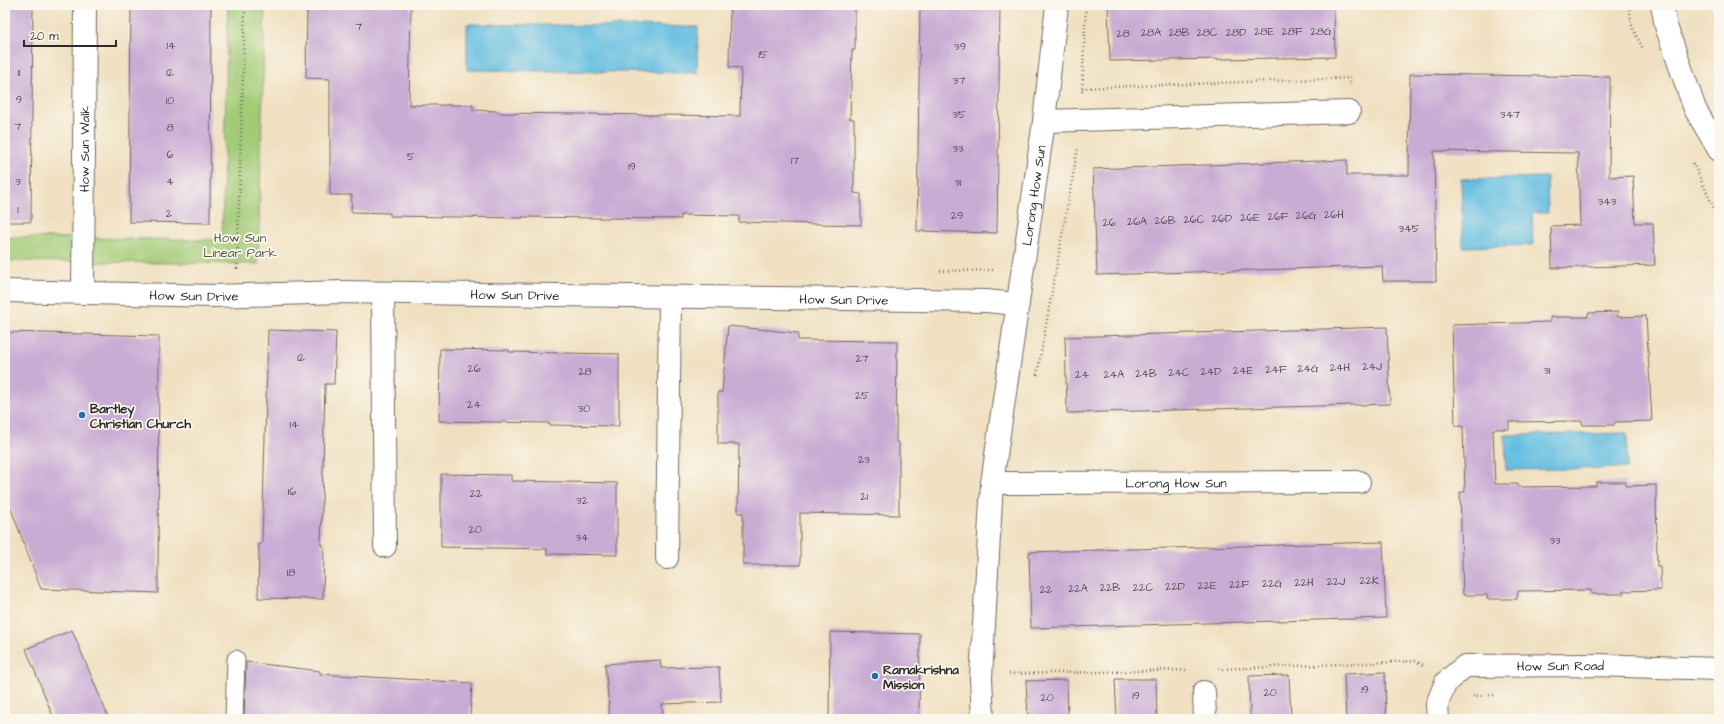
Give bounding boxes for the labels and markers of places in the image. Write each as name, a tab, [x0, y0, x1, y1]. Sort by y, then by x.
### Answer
place label: Bartley Christian Church	[90, 400, 191, 433]
marker: Bartley Christian Church	[77, 410, 87, 420]
place label: Ramakrishna Mission	[883, 661, 959, 694]
marker: Ramakrishna Mission	[870, 671, 880, 681]

